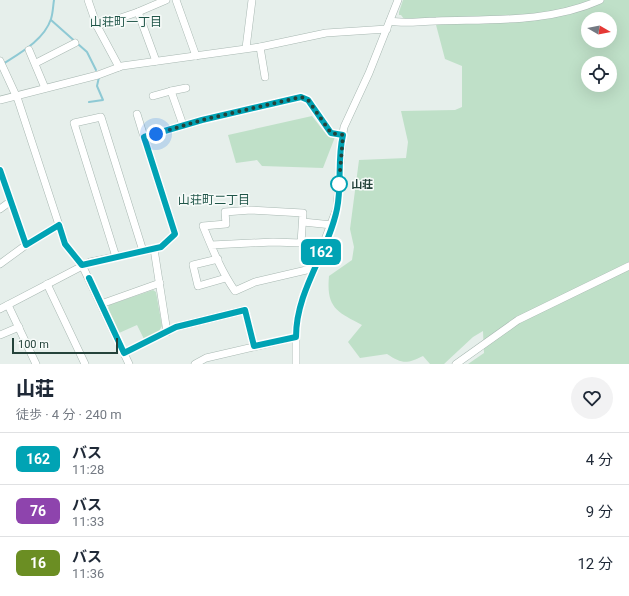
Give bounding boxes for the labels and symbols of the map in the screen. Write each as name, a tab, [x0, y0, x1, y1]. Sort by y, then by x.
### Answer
north arrow	[581, 12, 617, 48]
district label: 山荘町一丁目	[90, 15, 162, 29]
your location	[146, 124, 166, 144]
marker: 山荘	[330, 175, 348, 193]
place label: 山荘	[351, 178, 373, 191]
district label: 山荘町二丁目	[178, 193, 250, 207]
line badge: 162	[298, 239, 344, 265]
scale bar	[12, 336, 118, 355]

